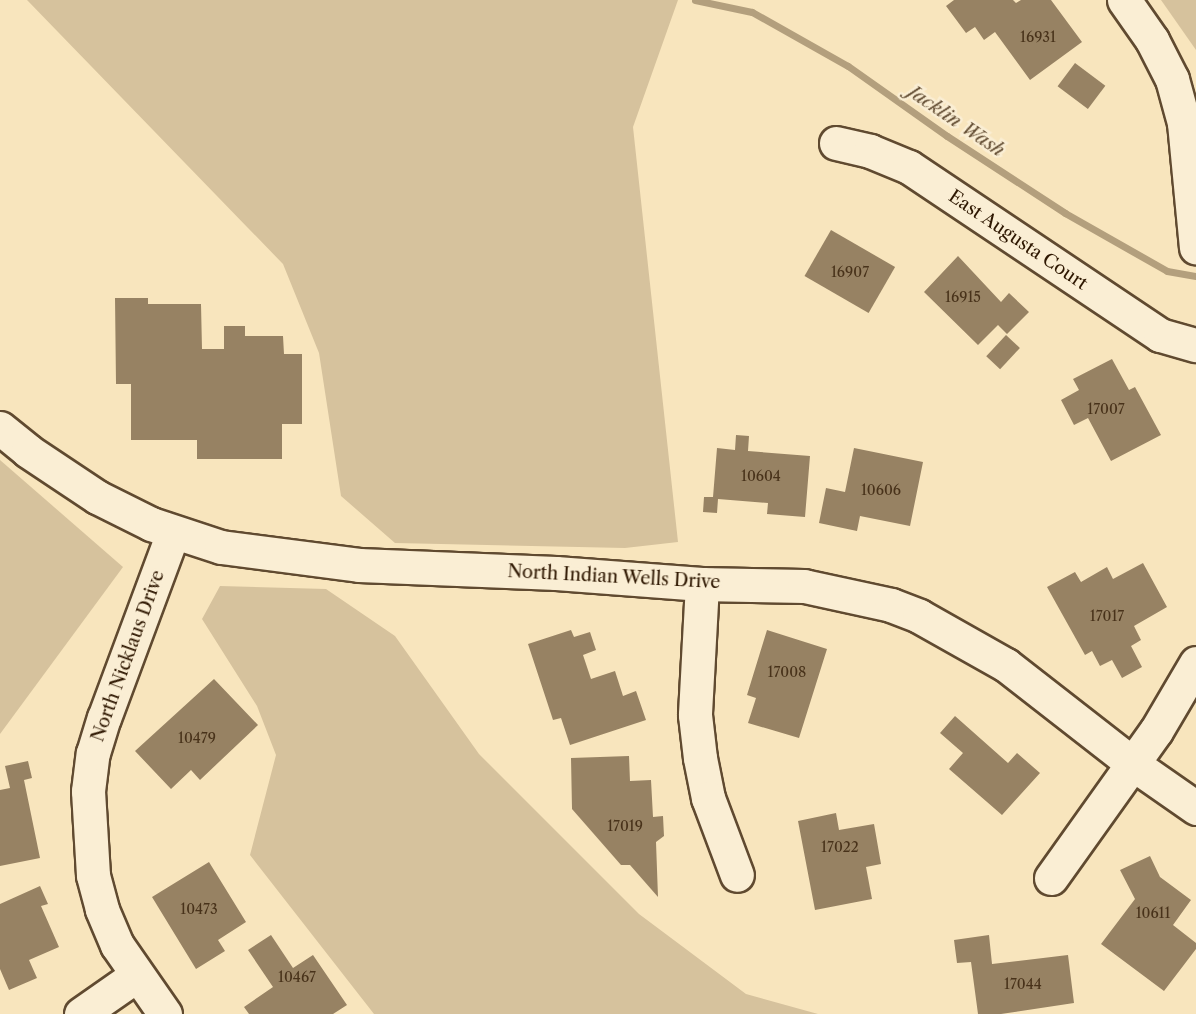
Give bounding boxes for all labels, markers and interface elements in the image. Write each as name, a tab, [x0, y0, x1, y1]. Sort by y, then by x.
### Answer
house number: 16931	[1020, 29, 1056, 45]
water label: Jacklin Wash	[903, 80, 1009, 162]
street label: East Augusta Court	[944, 185, 1092, 295]
house number: 16907	[831, 264, 869, 280]
house number: 16915	[945, 289, 981, 305]
house number: 17007	[1087, 401, 1125, 417]
house number: 10604	[741, 468, 781, 484]
house number: 10606	[861, 482, 901, 498]
street label: North Indian Wells Drive	[507, 561, 721, 593]
street label: North Nicklaus Drive	[87, 567, 169, 745]
house number: 17017	[1090, 608, 1124, 624]
house number: 17008	[768, 664, 806, 680]
house number: 10479	[178, 730, 216, 746]
house number: 17019	[607, 818, 643, 834]
house number: 17022	[821, 839, 859, 855]
house number: 10473	[180, 901, 218, 917]
house number: 10611	[1136, 905, 1170, 921]
house number: 10467	[278, 969, 316, 985]
house number: 17044	[1004, 976, 1042, 992]

